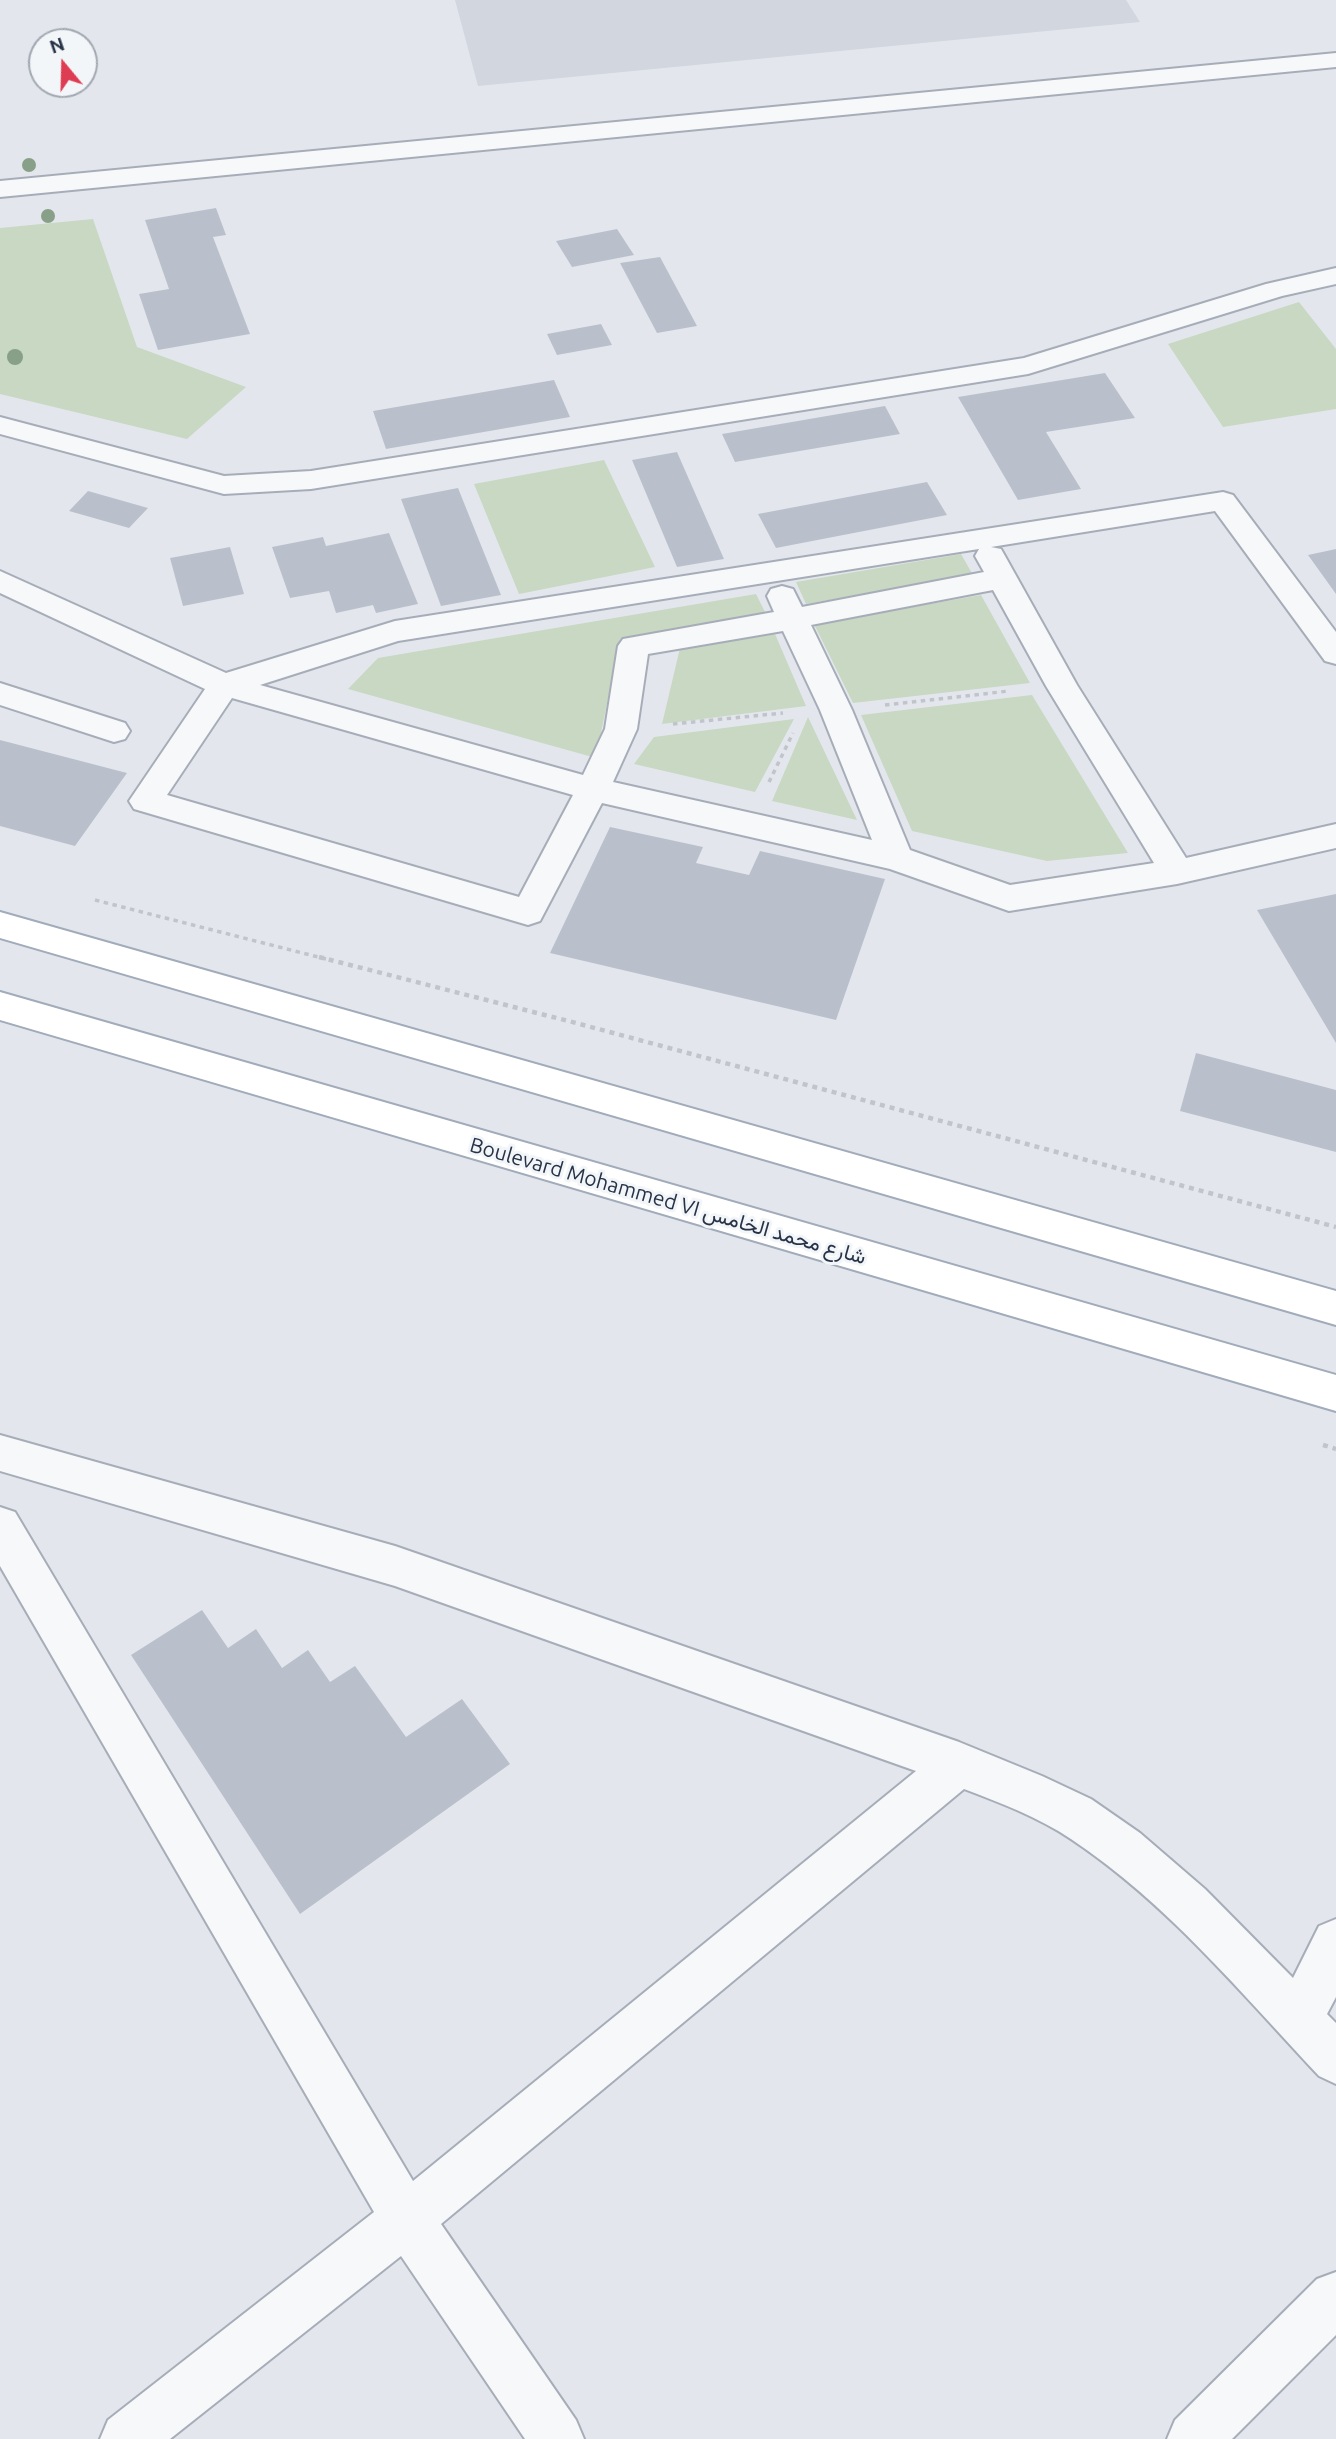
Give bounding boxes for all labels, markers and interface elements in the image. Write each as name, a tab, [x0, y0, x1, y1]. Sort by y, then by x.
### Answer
north arrow	[28, 28, 98, 98]
text: N	[47, 32, 67, 58]
street label: Boulevard Mohammed VI شارع محمد الخامس	[467, 1132, 869, 1270]

